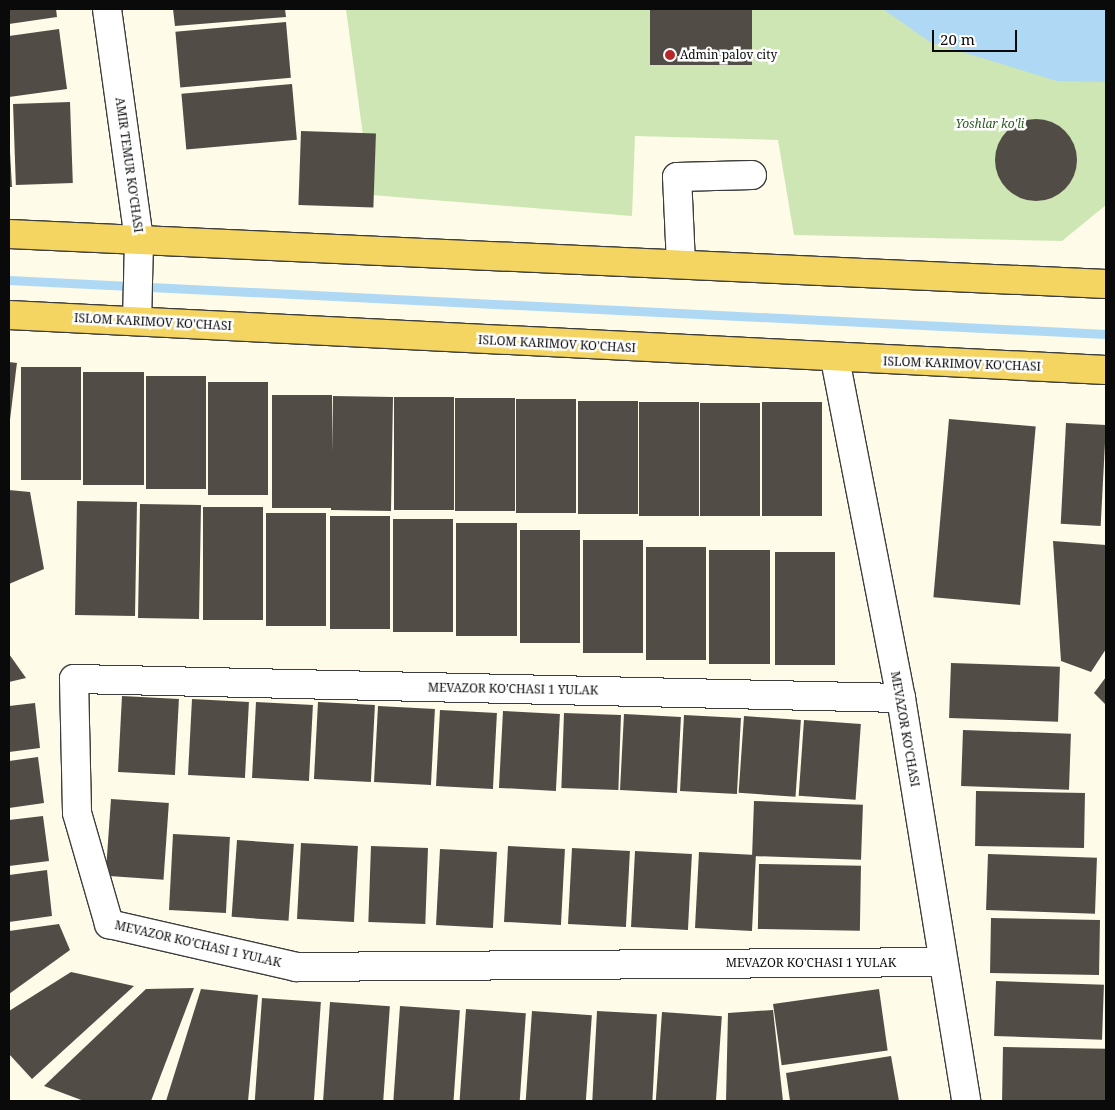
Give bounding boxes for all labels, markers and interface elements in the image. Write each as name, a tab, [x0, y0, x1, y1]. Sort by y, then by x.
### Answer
scale bar	[935, 20, 1020, 52]
text: 20 m	[940, 29, 975, 49]
place label: Admin palov city	[680, 48, 777, 62]
marker: Admin palov city	[664, 49, 676, 61]
street label: AMIR TEMUR KO'CHASI	[112, 96, 146, 234]
park label: Yoshlar ko'li	[955, 117, 1025, 131]
street label: ISLOM KARIMOV KO'CHASI	[74, 311, 232, 333]
street label: ISLOM KARIMOV KO'CHASI	[478, 333, 636, 355]
street label: ISLOM KARIMOV KO'CHASI	[883, 354, 1041, 374]
street label: MEVAZOR KO'CHASI	[888, 670, 922, 788]
street label: MEVAZOR KO'CHASI 1 YULAK	[428, 680, 598, 698]
street label: MEVAZOR KO'CHASI 1 YULAK	[113, 918, 283, 970]
street label: MEVAZOR KO'CHASI 1 YULAK	[726, 956, 896, 970]

